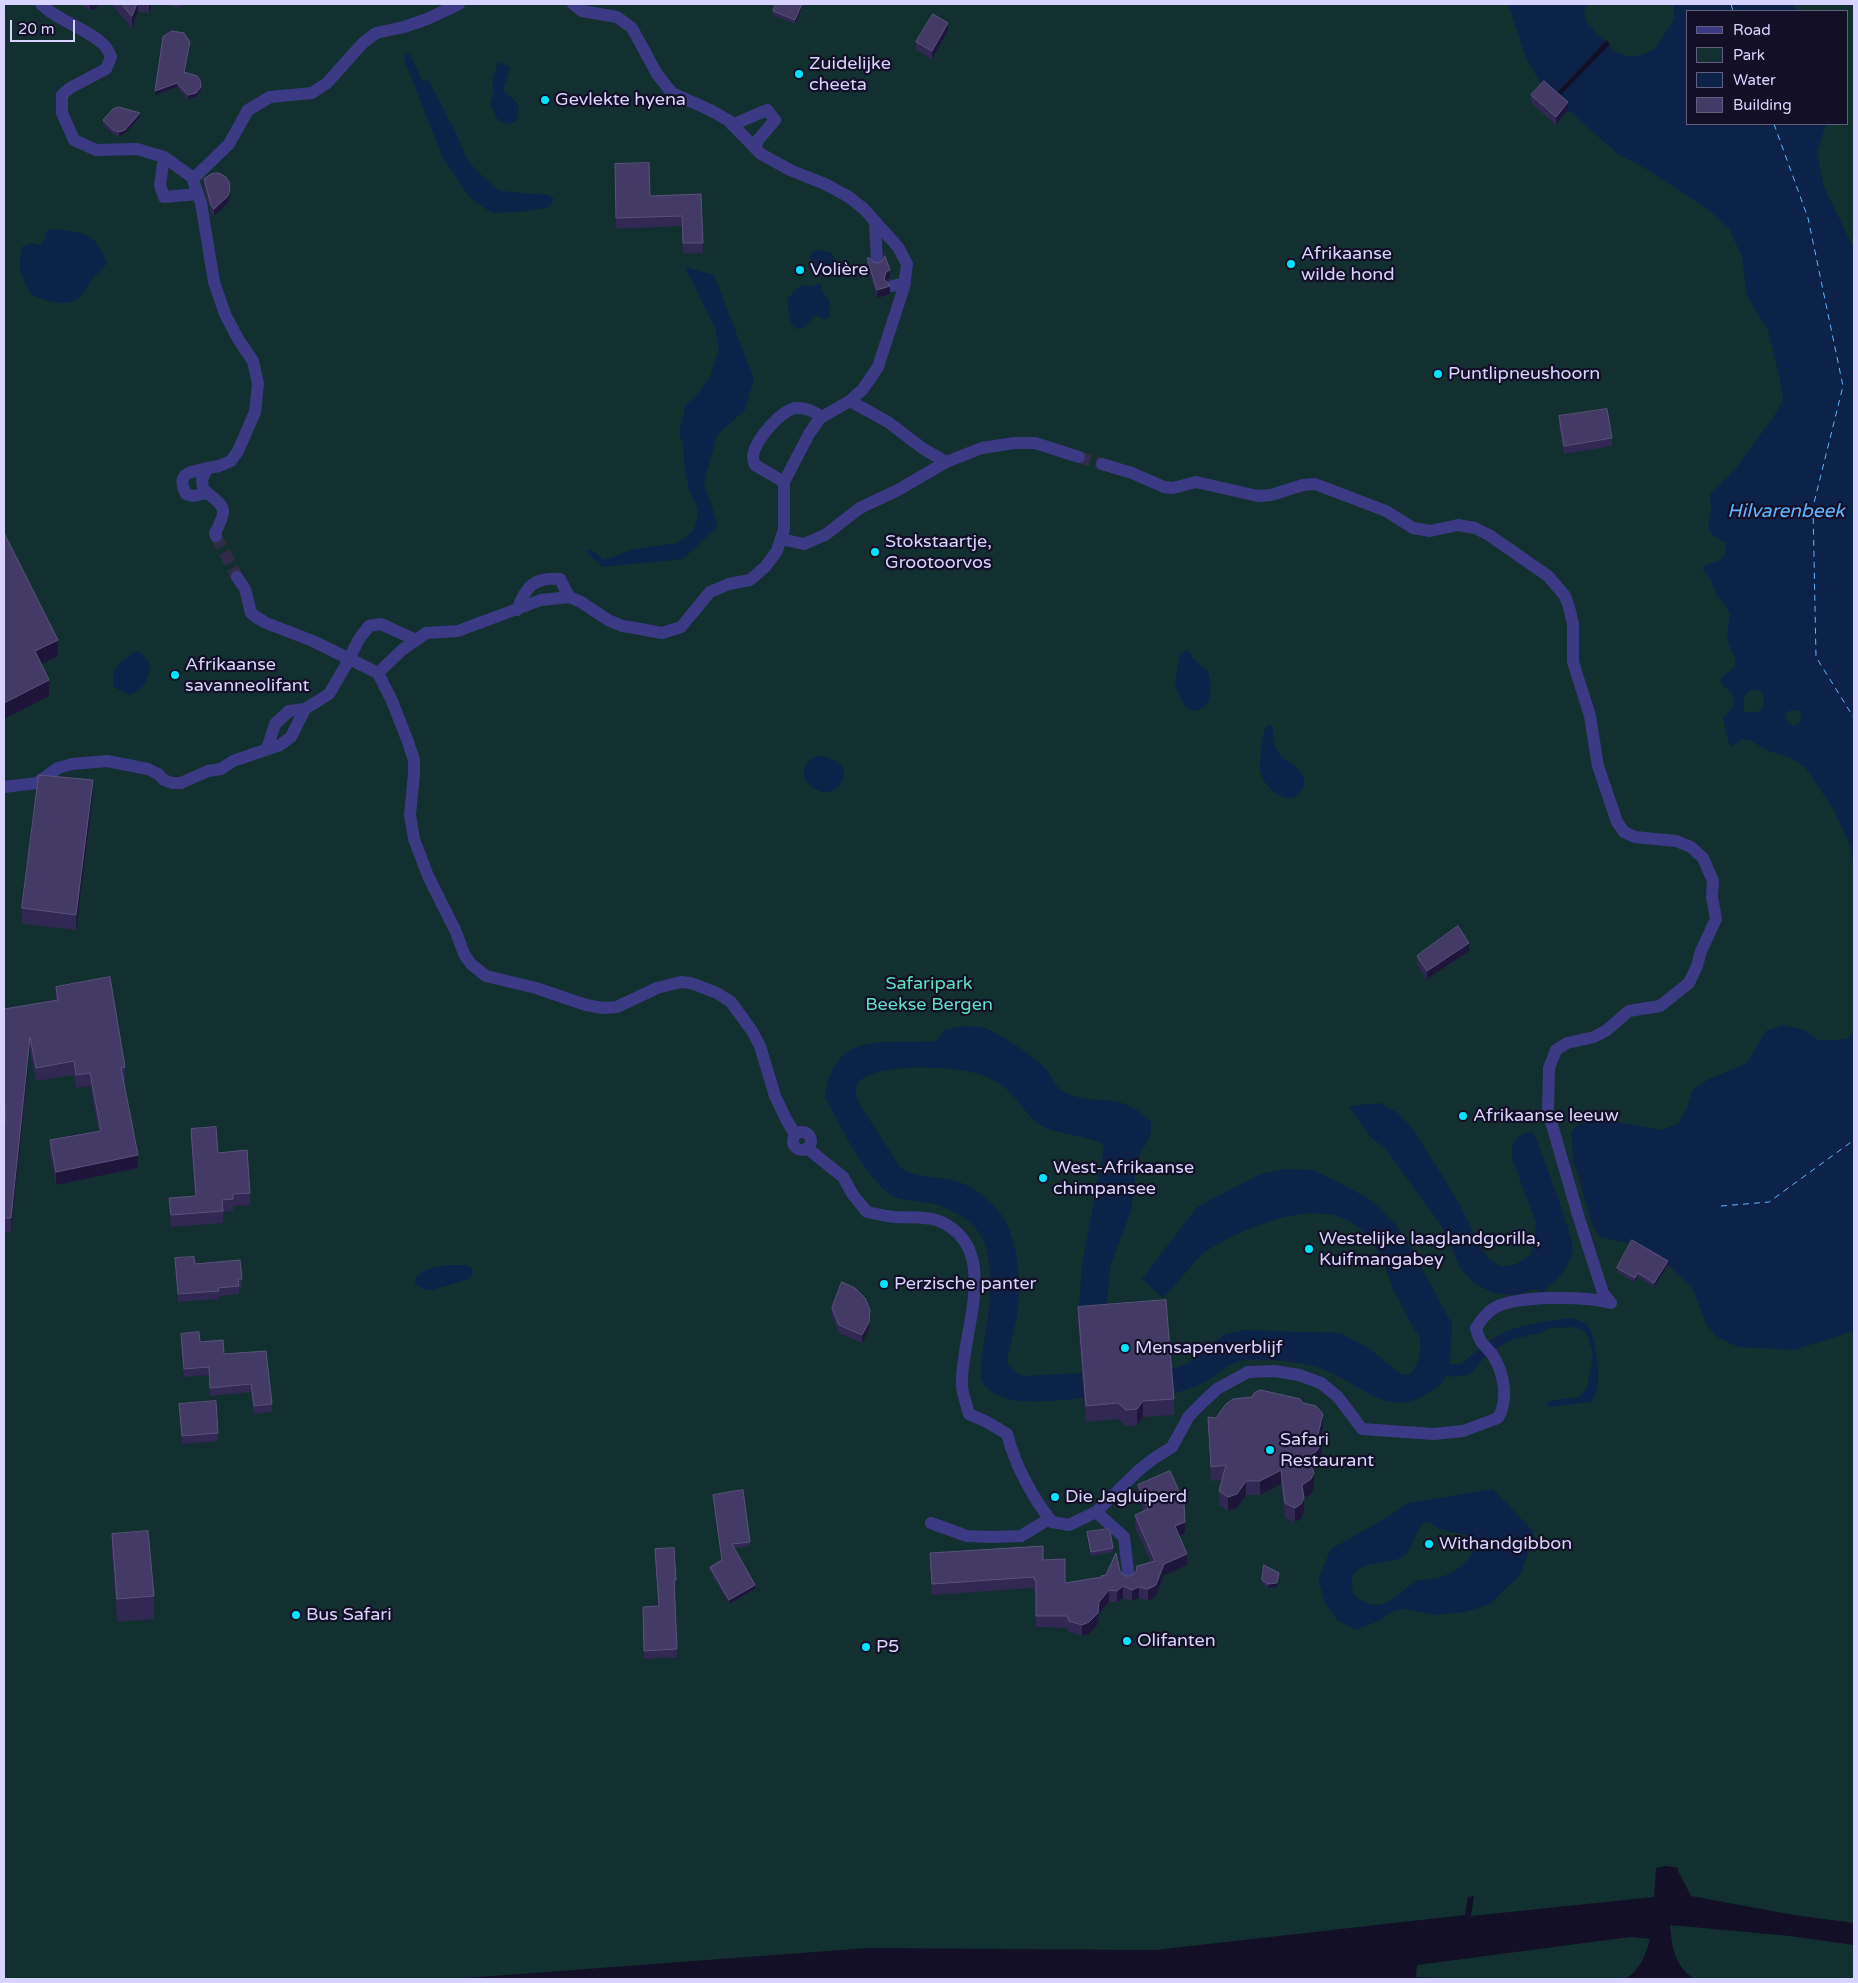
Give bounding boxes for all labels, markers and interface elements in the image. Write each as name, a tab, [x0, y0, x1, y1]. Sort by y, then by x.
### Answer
scale bar	[12, 10, 78, 42]
legend	[1686, 10, 1848, 125]
text: 20 m	[18, 20, 55, 38]
text: Road	[1733, 21, 1771, 39]
text: Park	[1733, 46, 1765, 64]
place label: Zuidelijke cheeta	[809, 53, 891, 96]
marker: Zuidelijke cheeta	[793, 68, 805, 80]
text: Water	[1733, 71, 1776, 89]
place label: Gevlekte hyena	[555, 89, 686, 111]
marker: Gevlekte hyena	[539, 94, 551, 106]
text: Building	[1733, 96, 1792, 114]
place label: Afrikaanse wilde hond	[1301, 243, 1395, 286]
marker: Afrikaanse wilde hond	[1285, 258, 1297, 270]
place label: Volière	[810, 259, 868, 281]
marker: Volière	[794, 264, 806, 276]
place label: Puntlipneushoorn	[1448, 363, 1600, 385]
marker: Puntlipneushoorn	[1432, 368, 1444, 380]
water label: Hilvarenbeek	[1727, 501, 1845, 523]
place label: Stokstaartje, Grootoorvos	[885, 531, 992, 574]
marker: Stokstaartje, Grootoorvos	[869, 546, 881, 558]
place label: Afrikaanse savanneolifant	[185, 654, 309, 696]
marker: Afrikaanse savanneolifant	[169, 669, 181, 681]
park label: Safaripark Beekse Bergen	[865, 973, 993, 1016]
place label: Afrikaanse leeuw	[1473, 1105, 1619, 1127]
marker: Afrikaanse leeuw	[1457, 1110, 1469, 1122]
place label: West-Afrikaanse chimpansee	[1053, 1157, 1194, 1200]
marker: West-Afrikaanse chimpansee	[1037, 1172, 1049, 1184]
place label: Westelijke laaglandgorilla, Kuifmangabey	[1319, 1228, 1541, 1270]
marker: Westelijke laaglandgorilla, Kuifmangabey	[1303, 1243, 1315, 1255]
place label: Perzische panter	[894, 1273, 1036, 1295]
marker: Perzische panter	[878, 1278, 890, 1290]
place label: Mensapenverblijf	[1135, 1337, 1283, 1359]
marker: Mensapenverblijf	[1119, 1342, 1131, 1354]
place label: Safari Restaurant	[1280, 1429, 1374, 1472]
marker: Safari Restaurant	[1264, 1444, 1276, 1456]
place label: Die Jagluiperd	[1065, 1486, 1187, 1508]
marker: Die Jagluiperd	[1049, 1491, 1061, 1503]
place label: Withandgibbon	[1439, 1533, 1572, 1555]
marker: Withandgibbon	[1423, 1538, 1435, 1550]
place label: Bus Safari	[306, 1604, 392, 1626]
marker: Bus Safari	[290, 1609, 302, 1621]
place label: Olifanten	[1137, 1630, 1216, 1652]
marker: Olifanten	[1121, 1635, 1133, 1647]
place label: P5	[876, 1636, 899, 1658]
marker: P5	[860, 1641, 872, 1653]

